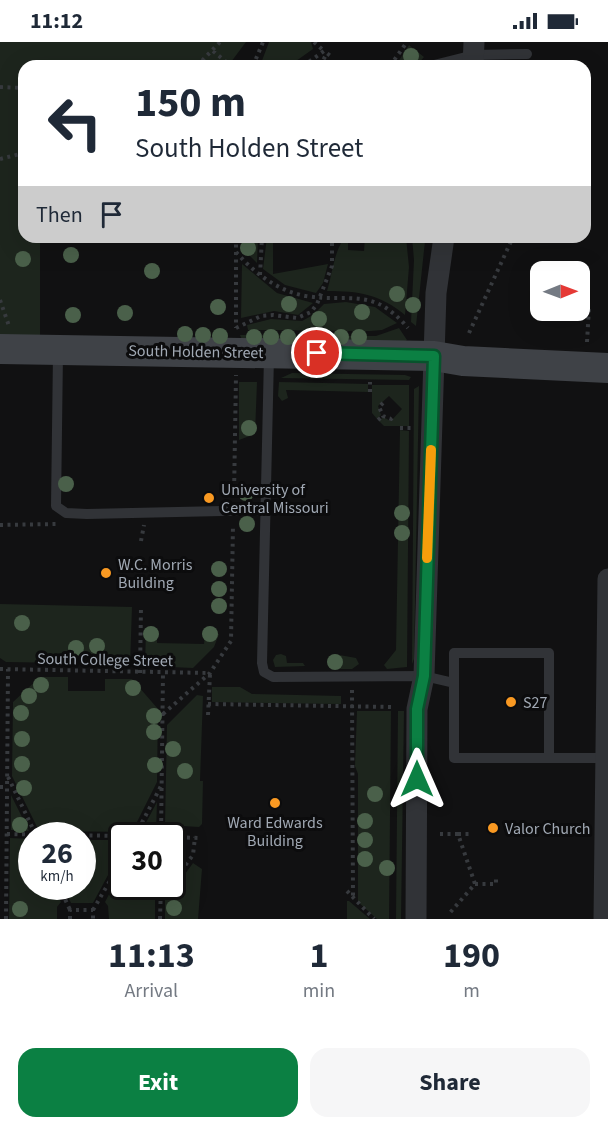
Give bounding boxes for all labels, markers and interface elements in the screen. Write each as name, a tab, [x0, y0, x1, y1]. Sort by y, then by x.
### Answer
text: 11:12	[30, 5, 83, 37]
text: 150 m	[135, 73, 246, 133]
icon: left	[36, 84, 114, 162]
text: South Holden Street	[135, 129, 363, 168]
icon: arrive	[95, 198, 128, 231]
text: Then	[36, 199, 83, 231]
north arrow	[530, 261, 590, 321]
map controls	[530, 261, 590, 321]
pin	[291, 327, 342, 378]
icon: arrive	[300, 336, 333, 369]
street label: South Holden Street	[128, 340, 264, 364]
place label: University of Central Missouri	[221, 479, 329, 519]
marker: University of Central Missouri	[202, 491, 216, 505]
place label: W.C. Morris Building	[118, 554, 193, 594]
marker: W.C. Morris Building	[99, 566, 113, 580]
street label: South College Street	[37, 648, 174, 672]
place label: S27	[523, 692, 547, 714]
marker: S27	[504, 695, 518, 709]
position arrow	[385, 747, 449, 811]
marker: Ward Edwards Building	[268, 796, 282, 810]
place label: Ward Edwards Building	[227, 812, 323, 852]
place label: Valor Church	[505, 818, 590, 840]
marker: Valor Church	[486, 821, 500, 835]
speed limit sign: 30	[108, 822, 186, 900]
text: 26	[41, 832, 73, 875]
text: km/h	[40, 866, 74, 887]
text: 11:13	[108, 930, 195, 981]
text: 1	[309, 930, 328, 981]
text: 190	[443, 930, 500, 981]
text: Arrival	[124, 977, 178, 1005]
text: min	[303, 977, 335, 1005]
text: m	[463, 977, 480, 1005]
button: Exit	[18, 1048, 298, 1117]
button: Share	[310, 1048, 590, 1117]

